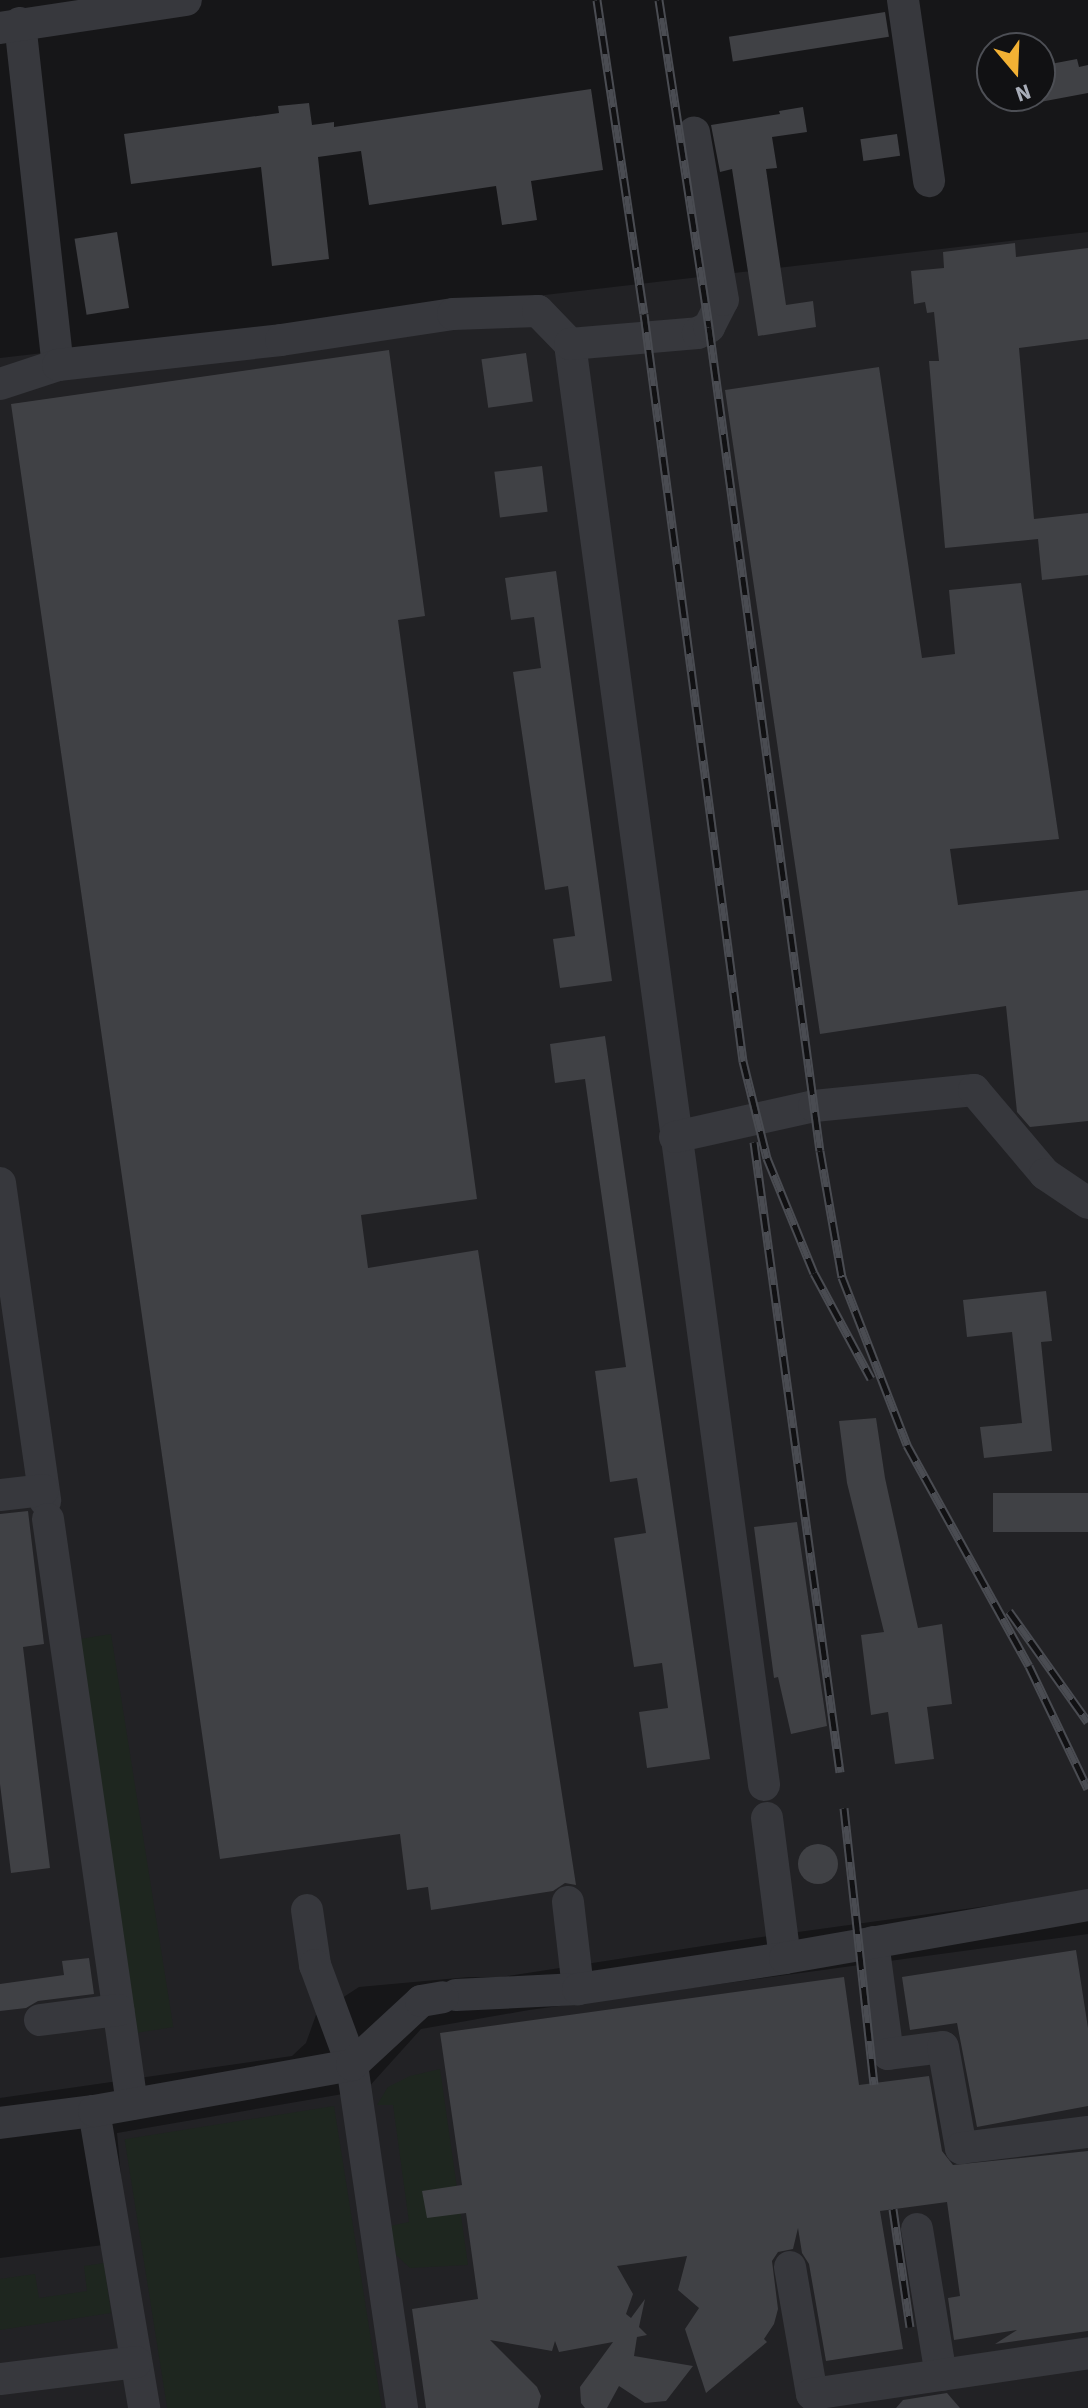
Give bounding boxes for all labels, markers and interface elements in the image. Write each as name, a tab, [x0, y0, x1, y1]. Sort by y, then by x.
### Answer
north arrow	[976, 32, 1056, 112]
text: N	[1011, 75, 1035, 110]

